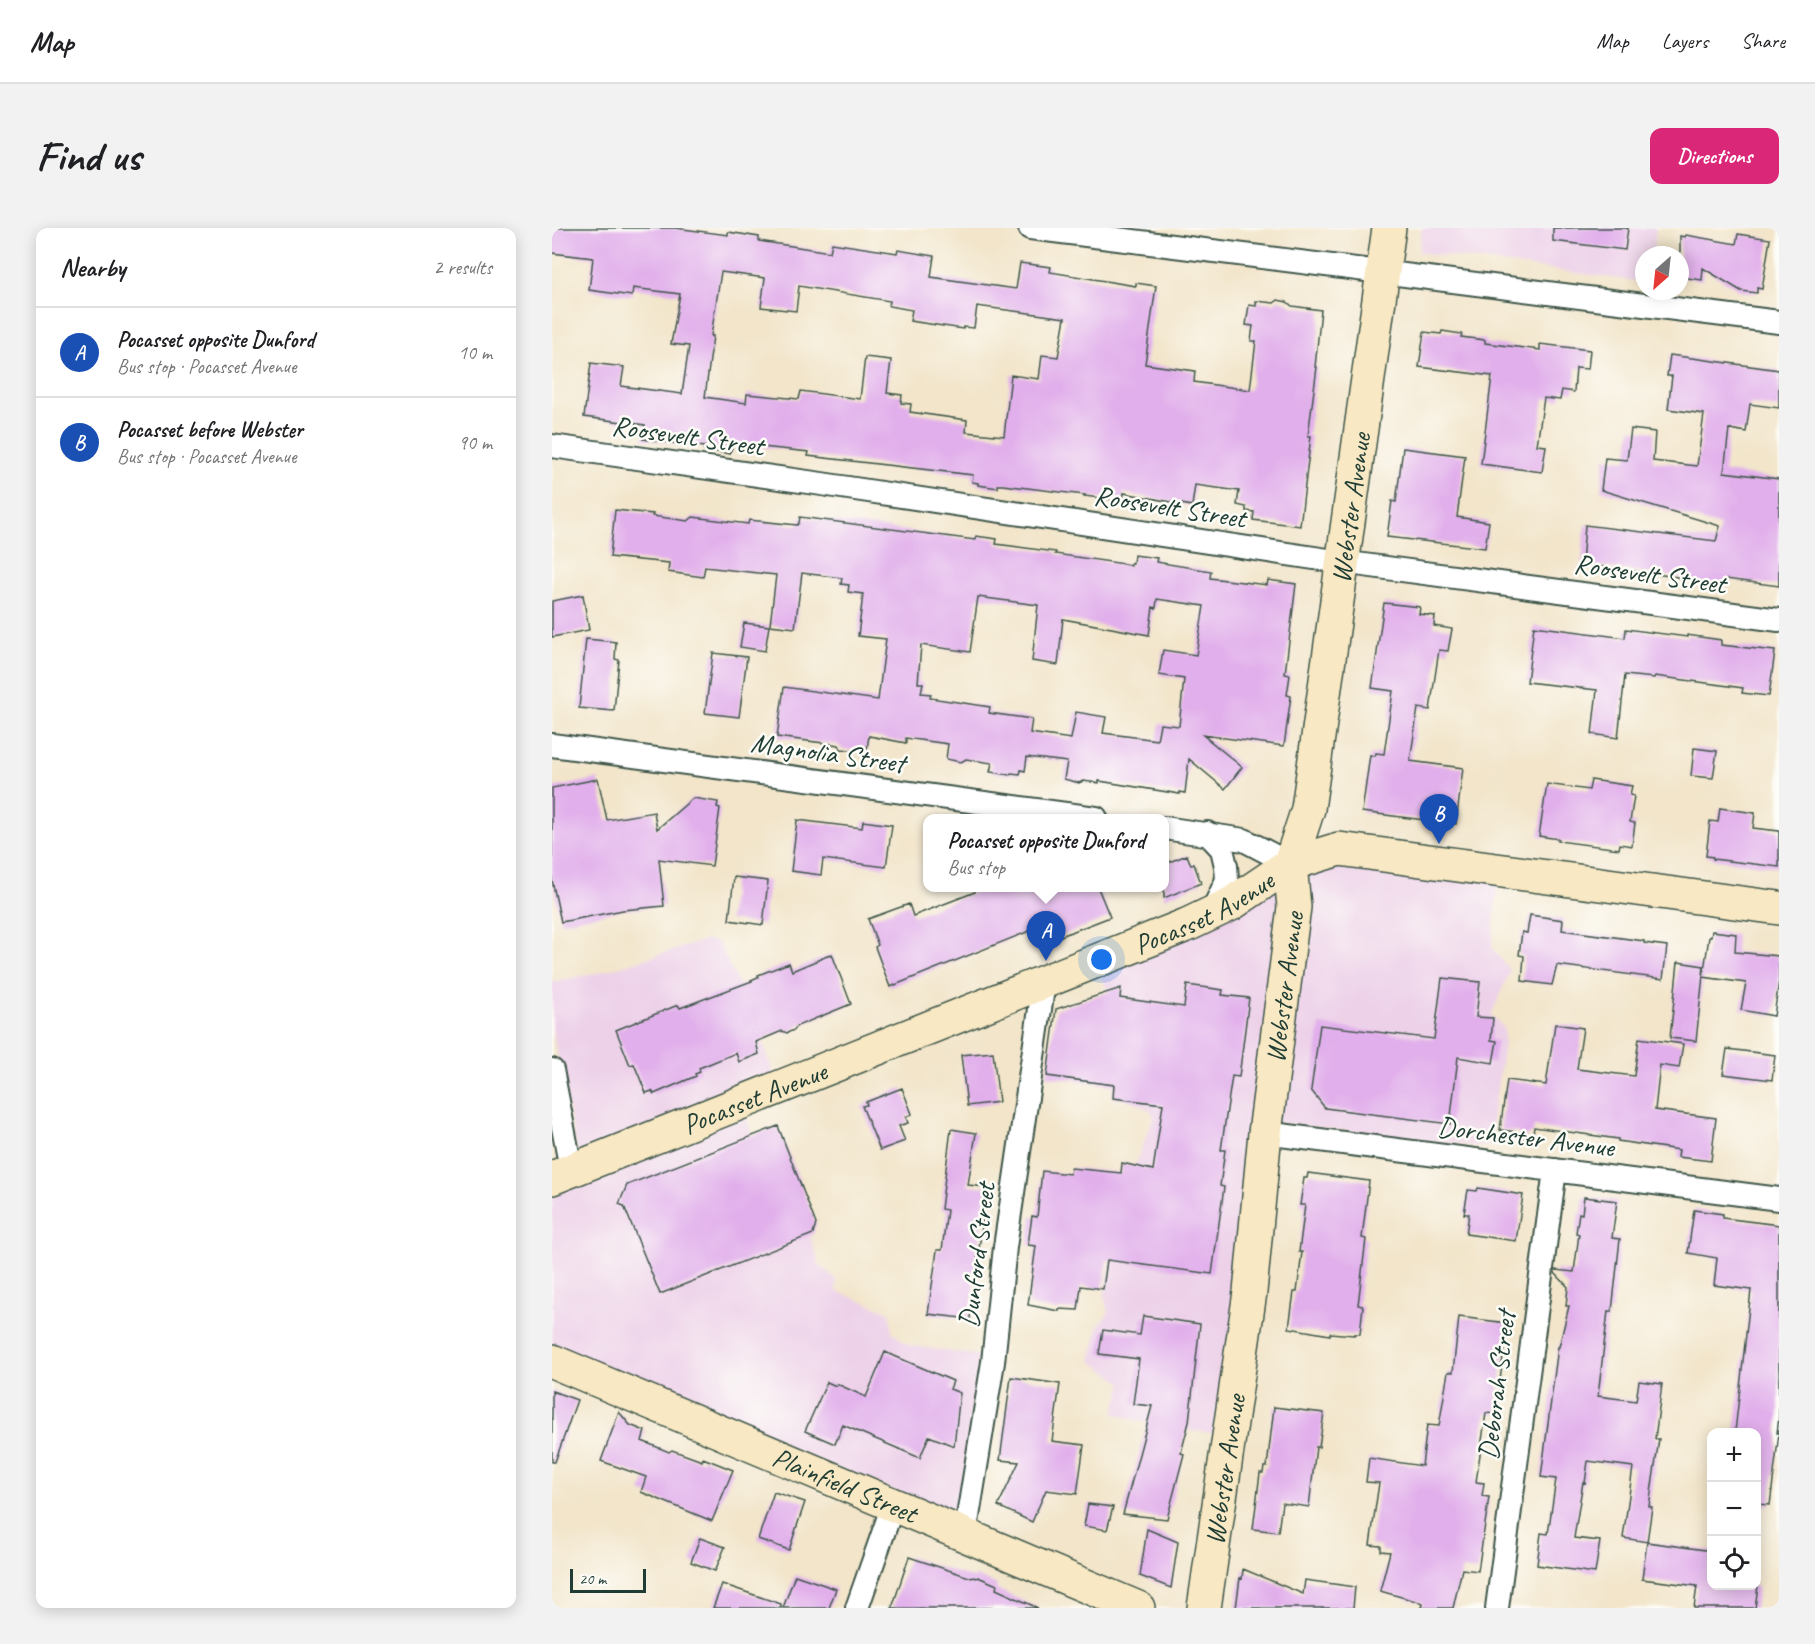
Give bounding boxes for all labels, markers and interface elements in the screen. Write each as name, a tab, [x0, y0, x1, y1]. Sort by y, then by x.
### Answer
text: Map	[30, 24, 73, 59]
text: Map	[1596, 28, 1629, 54]
text: Layers	[1662, 28, 1708, 54]
text: Share	[1741, 28, 1785, 54]
button: Directions	[1650, 128, 1779, 184]
text: Find us	[36, 130, 141, 183]
north arrow	[1635, 246, 1689, 300]
text: Nearby	[60, 251, 125, 284]
text: 2 results	[433, 255, 492, 280]
text: Pocasset opposite Dunford	[117, 326, 314, 354]
text: A	[74, 340, 85, 365]
text: 10 m	[458, 340, 492, 365]
text: Bus stop · Pocasset Avenue	[117, 354, 296, 379]
street label: Roosevelt Street	[610, 408, 769, 464]
text: Pocasset before Webster	[117, 416, 303, 444]
street label: Webster Avenue	[1323, 429, 1379, 585]
text: B	[74, 430, 85, 455]
text: 90 m	[458, 430, 492, 455]
text: Bus stop · Pocasset Avenue	[117, 444, 296, 469]
street label: Roosevelt Street	[1092, 477, 1251, 536]
street label: Roosevelt Street	[1572, 546, 1731, 602]
street label: Magnolia Street	[749, 724, 911, 781]
pin: B	[1420, 794, 1458, 844]
popup	[923, 814, 1169, 892]
text: Pocasset opposite Dunford	[948, 827, 1145, 855]
text: Bus stop	[948, 855, 1005, 880]
street label: Pocasset Avenue	[1129, 862, 1282, 962]
street label: Webster Avenue	[1257, 908, 1311, 1064]
pin: A	[1026, 912, 1066, 961]
your location	[1087, 945, 1116, 974]
street label: Pocasset Avenue	[678, 1053, 834, 1142]
street label: Dorchester Avenue	[1436, 1108, 1618, 1165]
street label: Dunford Street	[950, 1178, 1003, 1329]
street label: Deborah Street	[1470, 1305, 1523, 1461]
street label: Webster Avenue	[1196, 1390, 1253, 1547]
map controls	[1707, 1428, 1761, 1590]
button: +	[1707, 1428, 1761, 1482]
street label: Plainfield Street	[767, 1439, 925, 1532]
button: −	[1707, 1482, 1761, 1536]
button: locate	[1707, 1536, 1761, 1590]
scale bar	[570, 1566, 646, 1594]
text: 20 m	[579, 1569, 606, 1589]

